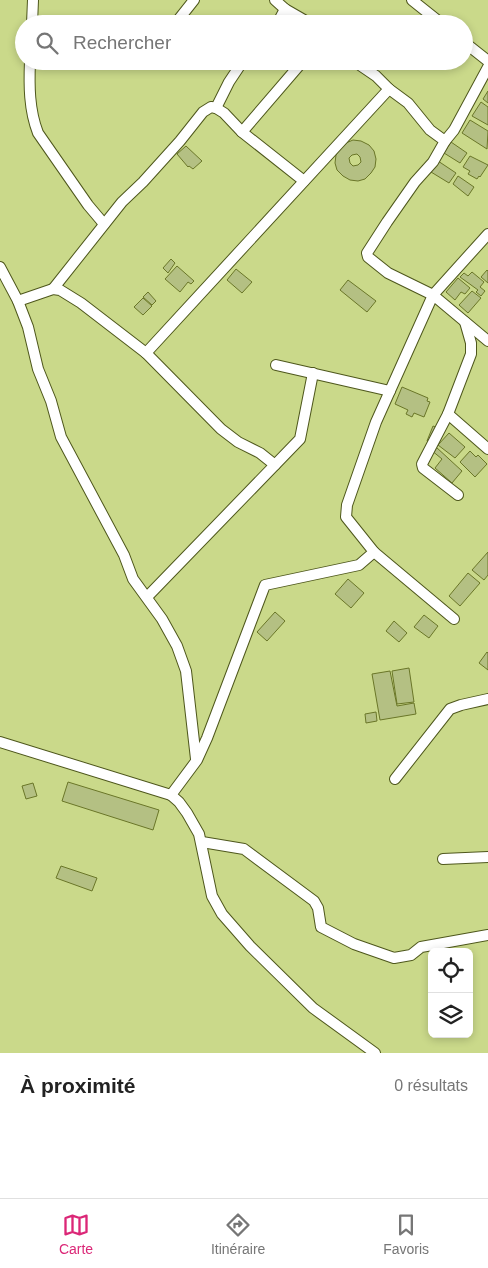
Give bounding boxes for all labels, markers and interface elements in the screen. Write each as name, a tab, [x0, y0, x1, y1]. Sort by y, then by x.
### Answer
search box	[15, 15, 473, 70]
icon: search	[33, 29, 61, 57]
text: Rechercher	[73, 32, 171, 53]
map controls	[428, 948, 473, 1038]
button: locate	[428, 948, 473, 993]
button: layers	[428, 993, 473, 1038]
text: À proximité	[20, 1074, 136, 1097]
text: 0 résultats	[394, 1077, 468, 1094]
tab: Carte	[59, 1211, 93, 1257]
tab: Itinéraire	[211, 1211, 265, 1257]
tab: Favoris	[383, 1211, 429, 1257]

